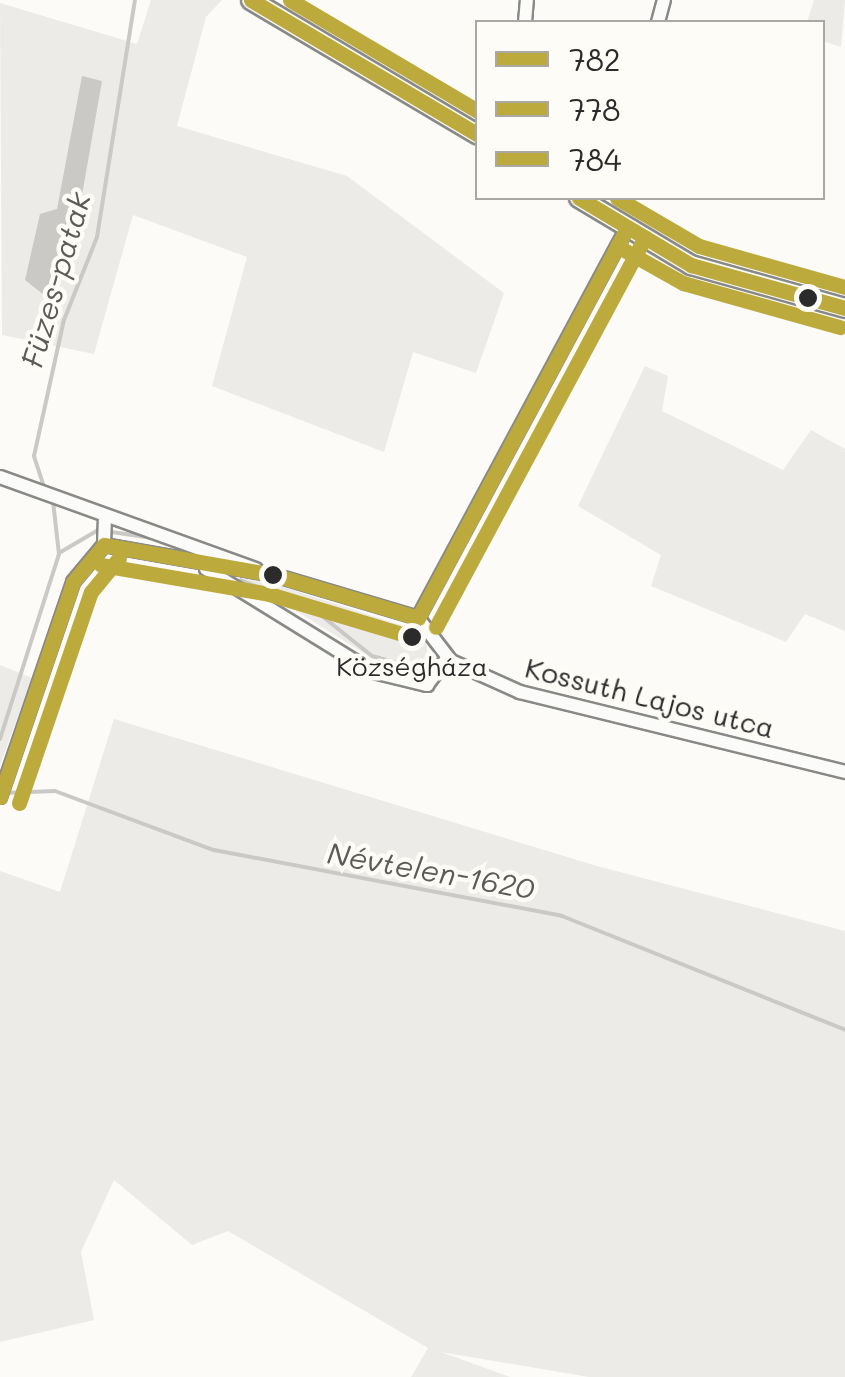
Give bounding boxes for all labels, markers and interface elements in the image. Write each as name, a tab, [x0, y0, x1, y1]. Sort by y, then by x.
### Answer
legend	[475, 20, 825, 200]
text: 782	[569, 39, 621, 79]
text: 778	[569, 89, 621, 129]
text: 784	[569, 139, 621, 179]
water label: Füzes-patak	[13, 188, 97, 372]
unlabelled marker	[798, 288, 818, 308]
unlabelled marker	[263, 565, 283, 585]
marker: Községháza	[402, 627, 422, 647]
street label: Kossuth Lajos utca	[522, 650, 778, 744]
place label: Községháza	[336, 651, 488, 683]
water label: Névtelen-1620	[325, 834, 537, 906]

